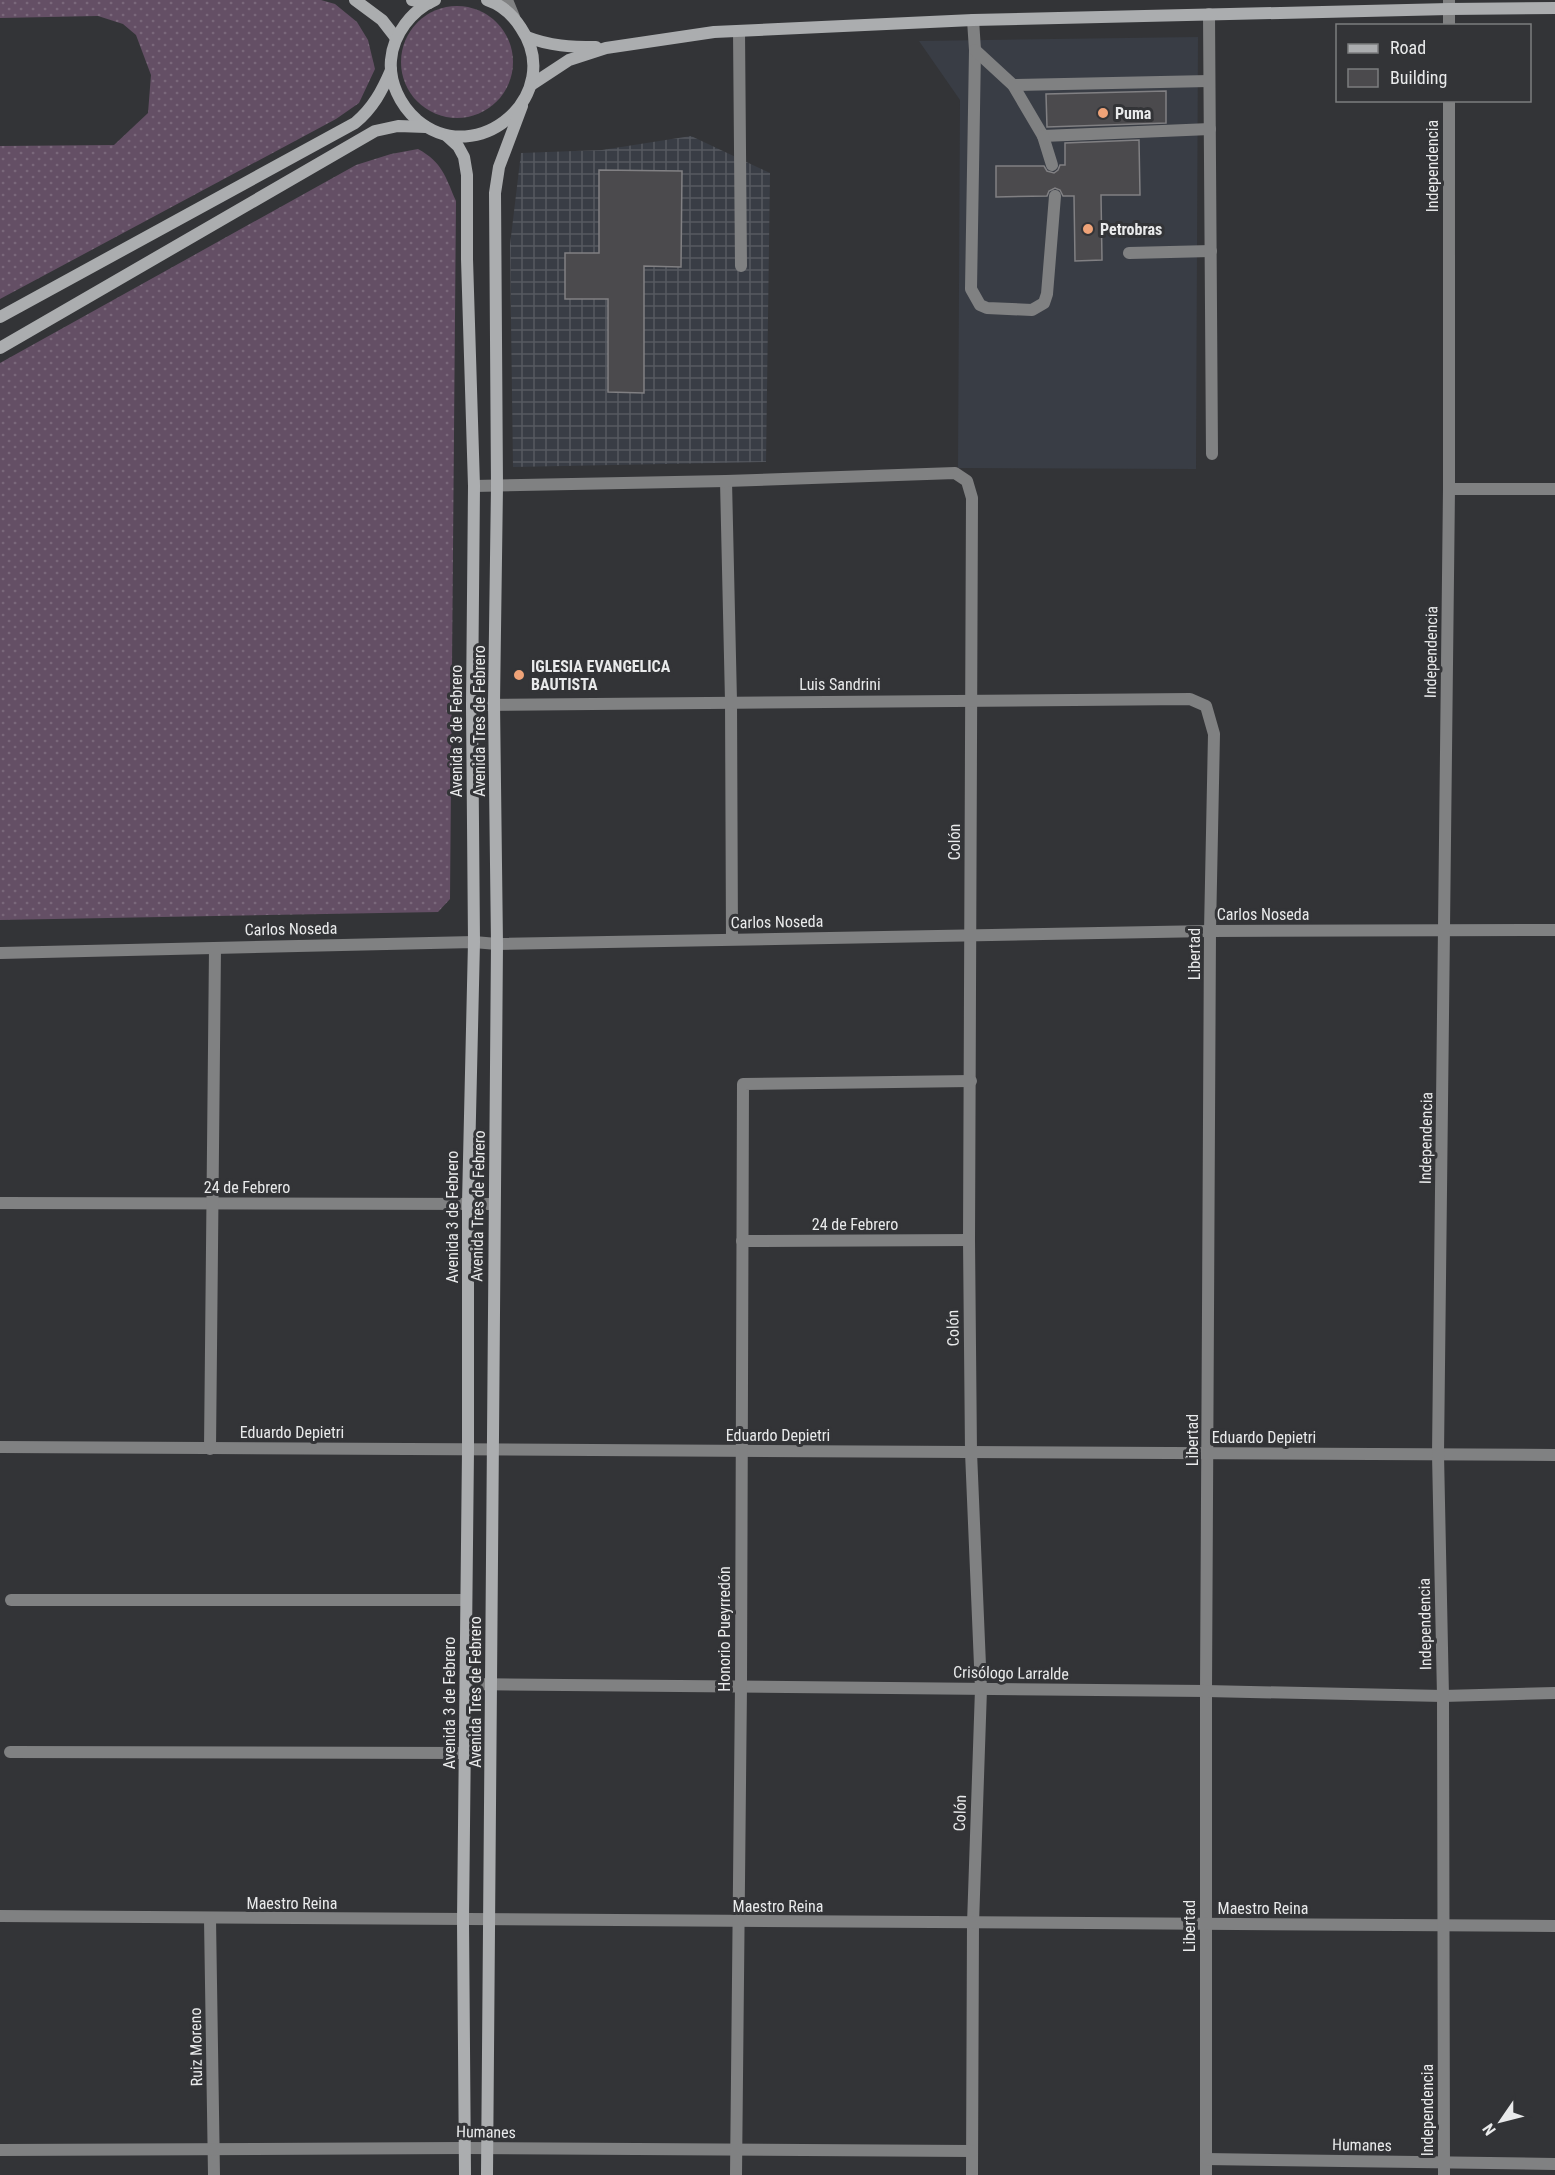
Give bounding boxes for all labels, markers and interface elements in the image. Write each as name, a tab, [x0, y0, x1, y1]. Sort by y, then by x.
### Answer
legend	[1336, 24, 1531, 102]
text: Road	[1390, 37, 1426, 58]
text: Building	[1390, 67, 1447, 88]
place label: Puma	[1115, 104, 1152, 123]
marker: Puma	[1096, 106, 1110, 120]
street label: Independencia	[1423, 120, 1442, 212]
place label: Petrobras	[1100, 220, 1162, 239]
marker: Petrobras	[1081, 222, 1095, 236]
street label: Independencia	[1421, 606, 1441, 698]
street label: Avenida Tres de Febrero	[470, 645, 489, 797]
place label: IGLESIA EVANGELICA BAUTISTA	[531, 657, 671, 694]
street label: Avenida 3 de Febrero	[447, 665, 466, 797]
marker: IGLESIA EVANGELICA BAUTISTA	[512, 668, 526, 682]
street label: Luis Sandrini	[799, 675, 881, 694]
street label: Colón	[945, 824, 964, 860]
street label: Carlos Noseda	[1217, 905, 1309, 924]
street label: Carlos Noseda	[731, 912, 823, 932]
street label: Carlos Noseda	[245, 919, 337, 939]
street label: Libertad	[1185, 928, 1204, 980]
street label: Independencia	[1416, 1092, 1436, 1184]
street label: Avenida Tres de Febrero	[467, 1130, 489, 1282]
street label: Avenida 3 de Febrero	[443, 1151, 462, 1283]
street label: 24 de Febrero	[204, 1178, 290, 1197]
street label: 24 de Febrero	[812, 1215, 898, 1234]
street label: Colón	[943, 1310, 963, 1346]
street label: Libertad	[1183, 1414, 1202, 1466]
street label: Eduardo Depietri	[240, 1423, 344, 1442]
street label: Eduardo Depietri	[726, 1426, 830, 1445]
street label: Eduardo Depietri	[1212, 1428, 1316, 1447]
street label: Honorio Pueyrredón	[715, 1566, 734, 1692]
street label: Independencia	[1415, 1578, 1435, 1670]
street label: Avenida Tres de Febrero	[466, 1616, 485, 1768]
street label: Avenida 3 de Febrero	[440, 1637, 459, 1769]
street label: Crisólogo Larralde	[953, 1662, 1069, 1684]
street label: Colón	[950, 1794, 970, 1832]
street label: Maestro Reina	[247, 1894, 337, 1913]
street label: Maestro Reina	[733, 1897, 823, 1916]
street label: Maestro Reina	[1218, 1899, 1308, 1918]
street label: Libertad	[1180, 1900, 1199, 1952]
street label: Ruiz Moreno	[186, 2007, 206, 2087]
street label: Independencia	[1418, 2064, 1437, 2156]
north arrow	[1471, 2091, 1531, 2151]
text: N	[1479, 2120, 1500, 2139]
street label: Humanes	[456, 2122, 516, 2142]
street label: Humanes	[1332, 2135, 1392, 2155]

